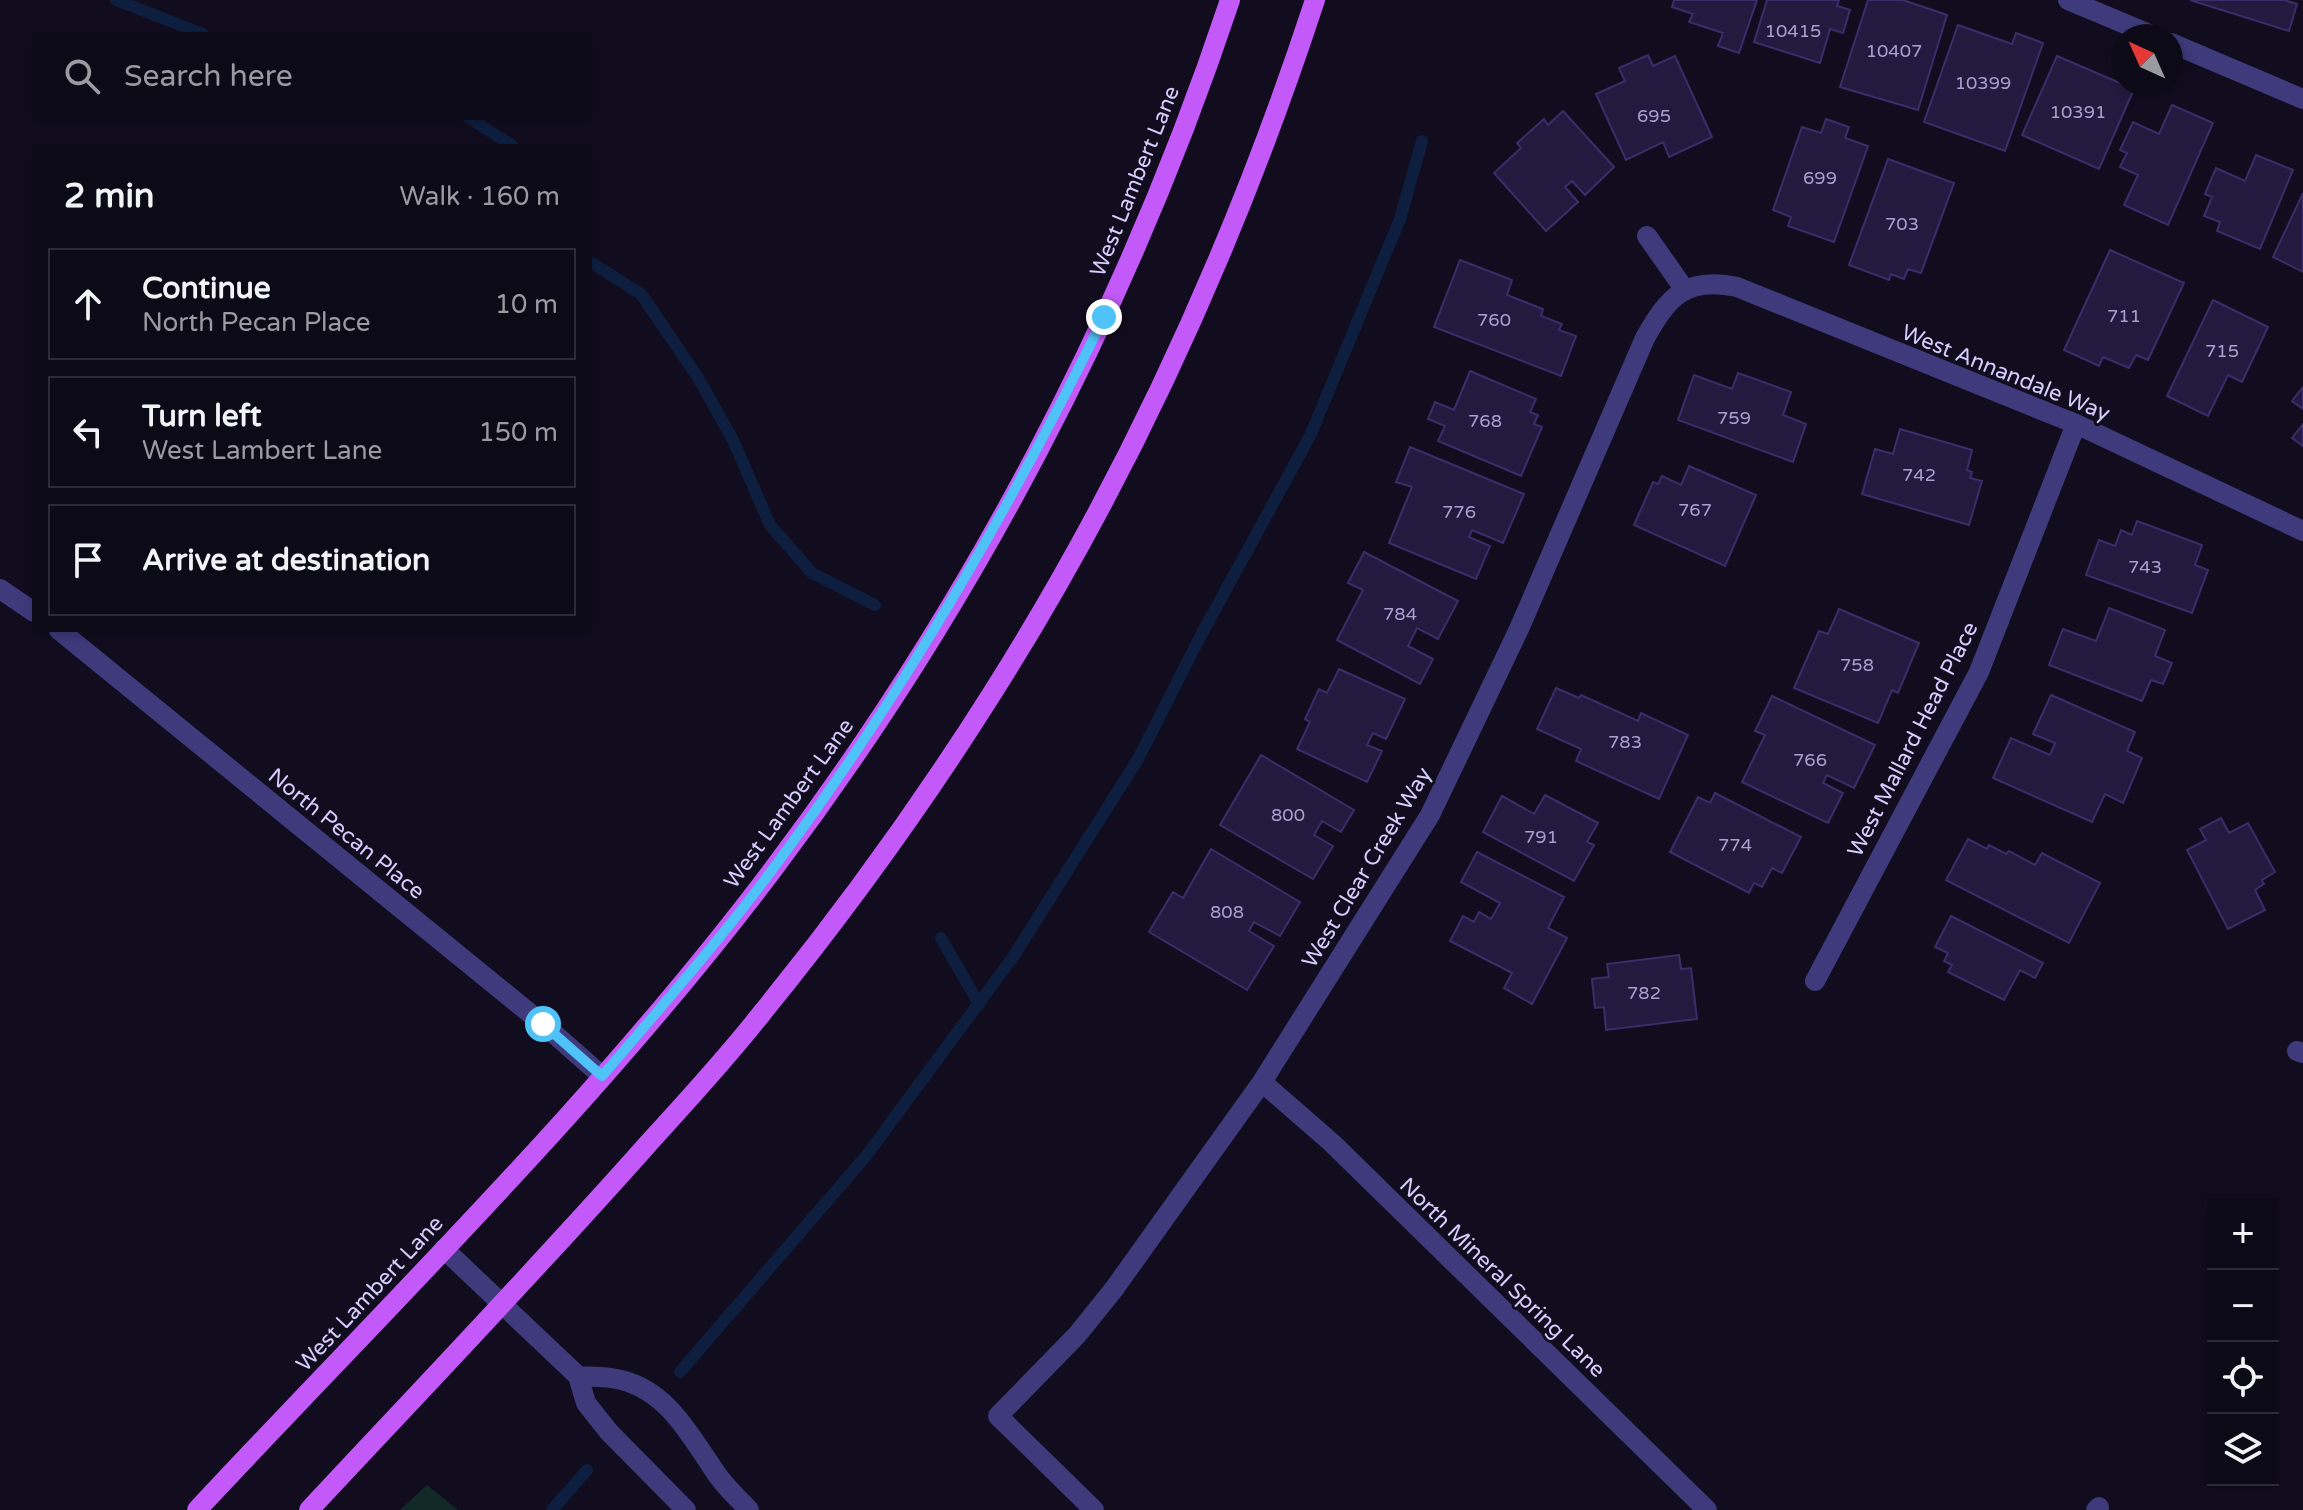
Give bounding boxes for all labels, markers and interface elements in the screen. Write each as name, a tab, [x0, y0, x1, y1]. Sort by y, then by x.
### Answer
house number: 10415	[1765, 20, 1821, 42]
north arrow	[2111, 24, 2183, 96]
search box	[32, 32, 592, 120]
house number: 10407	[1866, 40, 1922, 62]
icon: search	[60, 54, 104, 98]
text: Search here	[124, 58, 293, 95]
house number: 10399	[1955, 72, 2011, 94]
street label: West Lambert Lane	[1085, 82, 1185, 280]
house number: 10391	[2050, 101, 2106, 123]
house number: 695	[1637, 105, 1671, 127]
house number: 699	[1803, 167, 1837, 189]
text: 2 min	[64, 176, 155, 217]
text: Walk · 160 m	[400, 181, 560, 212]
house number: 703	[1885, 213, 1919, 235]
text: Continue	[142, 270, 271, 307]
icon: ahead	[66, 282, 110, 326]
text: 10 m	[495, 289, 558, 320]
route end	[1086, 299, 1122, 335]
house number: 711	[2107, 305, 2141, 327]
text: North Pecan Place	[142, 307, 371, 338]
house number: 760	[1477, 309, 1511, 331]
street label: West Annandale Way	[1898, 319, 2114, 427]
house number: 715	[2205, 340, 2239, 362]
text: Turn left	[142, 398, 261, 435]
house number: 759	[1717, 407, 1751, 429]
icon: left	[66, 410, 110, 454]
house number: 768	[1468, 410, 1502, 432]
text: 150 m	[478, 417, 558, 448]
text: West Lambert Lane	[142, 435, 382, 466]
house number: 742	[1902, 464, 1936, 486]
house number: 767	[1678, 499, 1712, 521]
house number: 776	[1442, 501, 1476, 523]
icon: arrive	[66, 538, 110, 582]
text: Arrive at destination	[142, 542, 430, 579]
house number: 743	[2128, 556, 2162, 578]
house number: 784	[1383, 603, 1417, 625]
street label: West Mallard Head Place	[1842, 618, 1984, 861]
house number: 758	[1840, 654, 1874, 676]
street label: West Lambert Lane	[719, 714, 859, 893]
house number: 783	[1608, 731, 1642, 753]
house number: 766	[1793, 749, 1827, 771]
street label: West Clear Creek Way	[1297, 762, 1437, 972]
street label: North Pecan Place	[263, 763, 430, 905]
house number: 800	[1271, 804, 1305, 826]
house number: 791	[1524, 826, 1558, 848]
house number: 774	[1718, 834, 1752, 856]
house number: 808	[1210, 901, 1244, 923]
house number: 782	[1627, 982, 1661, 1004]
route start	[525, 1006, 561, 1042]
street label: North Mineral Spring Lane	[1394, 1172, 1611, 1383]
map controls	[2207, 1198, 2279, 1486]
button: +	[2207, 1198, 2279, 1270]
street label: West Lambert Lane	[291, 1210, 449, 1377]
button: −	[2207, 1270, 2279, 1342]
button: locate	[2207, 1342, 2279, 1414]
button: layers	[2207, 1414, 2279, 1486]

